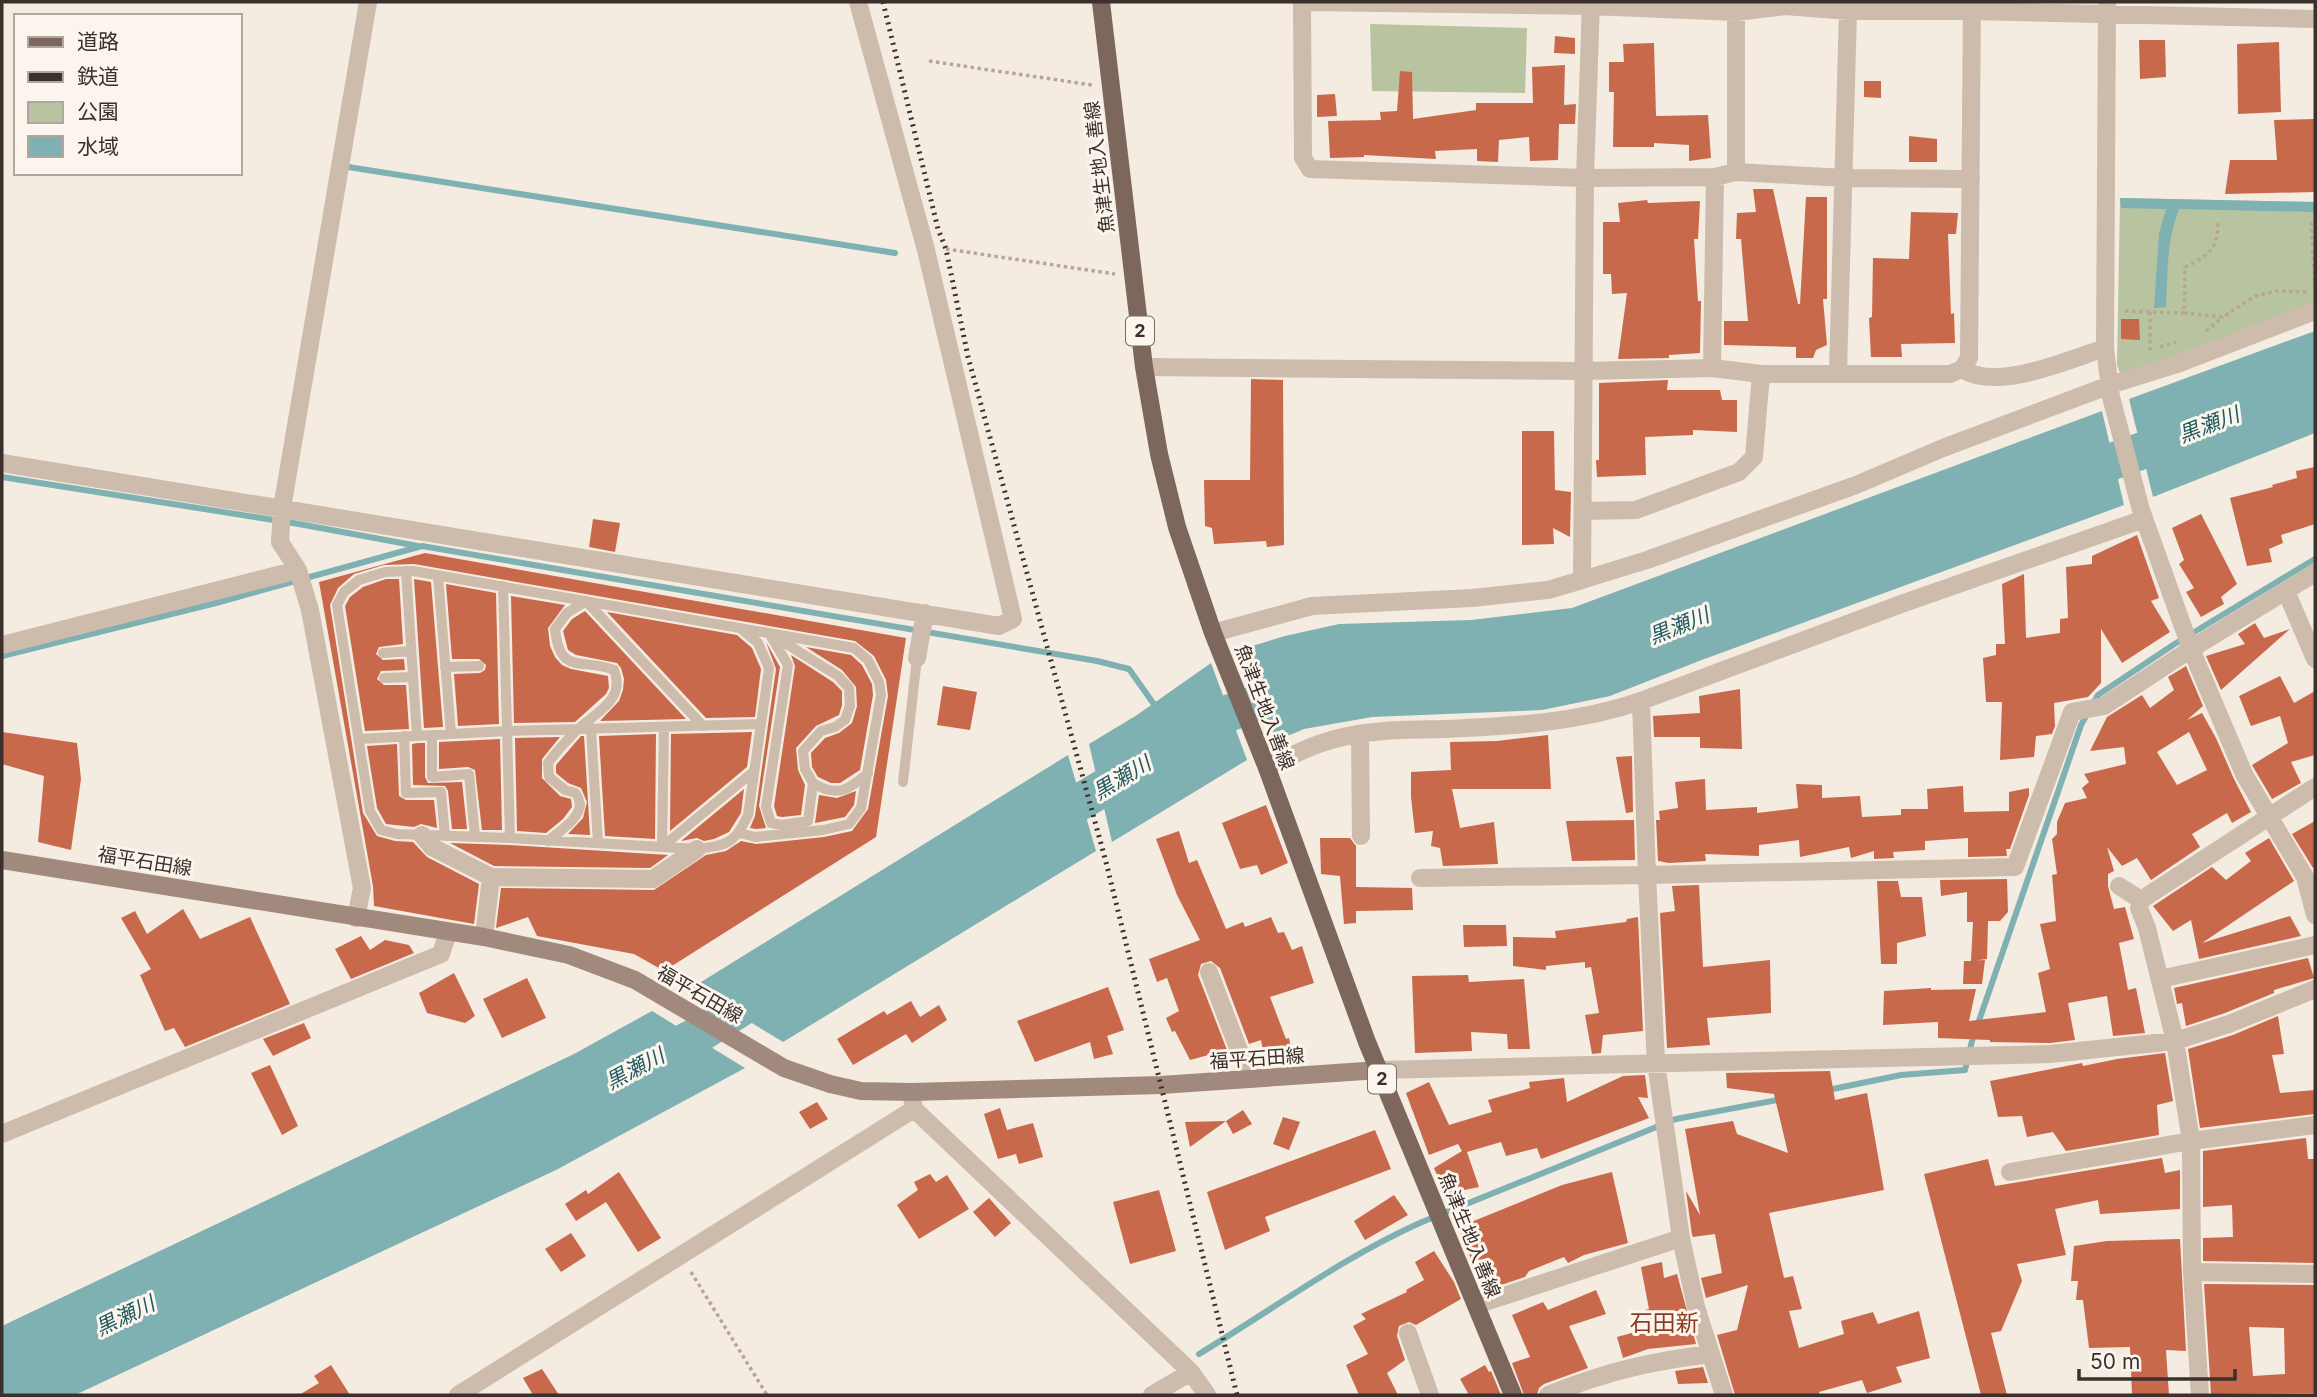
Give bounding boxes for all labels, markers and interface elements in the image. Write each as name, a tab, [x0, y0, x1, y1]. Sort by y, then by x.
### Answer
legend	[14, 14, 242, 175]
text: 道路	[77, 29, 119, 54]
text: 鉄道	[77, 64, 119, 89]
text: 公園	[77, 99, 119, 124]
street label: 魚津生地入善線	[1080, 100, 1119, 234]
text: 水域	[77, 134, 119, 159]
road number: 2	[1126, 316, 1154, 346]
water label: 黒瀬川	[2175, 401, 2245, 447]
water label: 黒瀬川	[1645, 601, 1715, 649]
street label: 魚津生地入善線	[1230, 641, 1299, 773]
water label: 黒瀬川	[1088, 750, 1157, 805]
street label: 福平石田線	[96, 843, 194, 880]
street label: 福平石田線	[653, 961, 747, 1028]
water label: 黒瀬川	[601, 1042, 670, 1094]
street label: 福平石田線	[1209, 1044, 1305, 1073]
road number: 2	[1368, 1064, 1396, 1094]
street label: 魚津生地入善線	[1434, 1169, 1505, 1301]
water label: 黒瀬川	[91, 1290, 160, 1341]
district label: 石田新	[1630, 1309, 1699, 1337]
scale bar	[2079, 1338, 2235, 1382]
text: 50 m	[2090, 1349, 2140, 1374]

